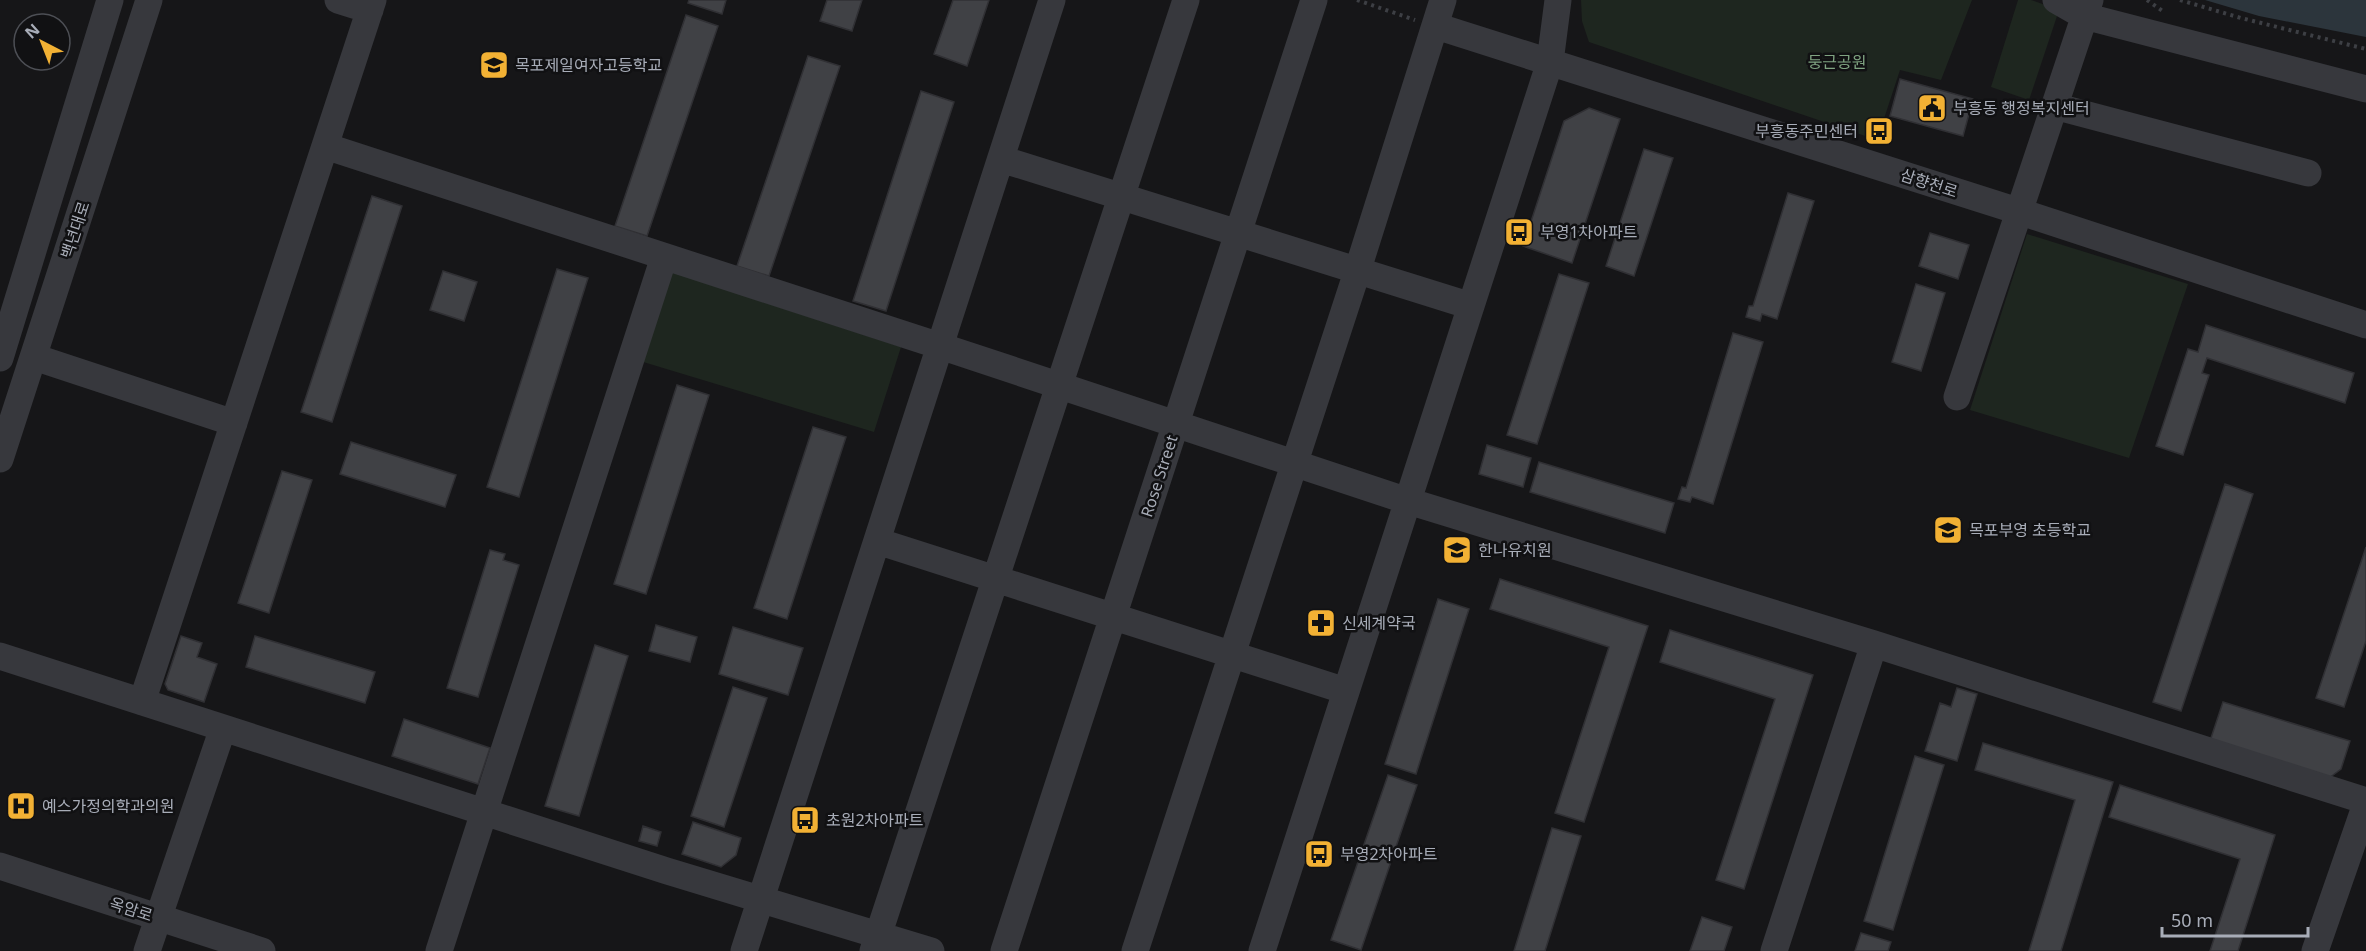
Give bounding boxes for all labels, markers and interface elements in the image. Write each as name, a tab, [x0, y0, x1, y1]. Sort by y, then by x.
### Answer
north arrow	[12, 12, 72, 72]
text: N	[20, 18, 44, 43]
school or university icon: 목포제일여자고등학교	[478, 49, 510, 81]
park label: 둥근공원	[1808, 51, 1866, 73]
place label: 목포제일여자고등학교	[515, 54, 662, 76]
public building icon: 부흥동 행정복지센터	[1916, 92, 1948, 124]
place label: 부흥동 행정복지센터	[1953, 97, 2090, 119]
bus stop icon: 부흥동주민센터	[1863, 115, 1895, 147]
place label: 부흥동주민센터	[1755, 120, 1858, 142]
street label: 삼향천로	[1898, 163, 1961, 203]
street label: 백년대로	[55, 198, 95, 261]
bus stop icon: 부영1차아파트	[1503, 216, 1535, 248]
place label: 부영1차아파트	[1540, 221, 1637, 243]
street label: Rose Street	[1135, 432, 1183, 520]
school or university icon: 목포부영 초등학교	[1932, 514, 1964, 546]
place label: 목포부영 초등학교	[1969, 519, 2091, 541]
school or university icon: 한나유치원	[1441, 534, 1473, 566]
place label: 한나유치원	[1478, 539, 1552, 561]
pharmacy icon: 신세계약국	[1305, 607, 1337, 639]
place label: 신세계약국	[1342, 612, 1416, 634]
hospital icon: 예스가정의학과의원	[5, 790, 37, 822]
place label: 예스가정의학과의원	[42, 795, 174, 817]
bus stop icon: 초원2차아파트	[789, 804, 821, 836]
place label: 초원2차아파트	[826, 809, 923, 831]
bus stop icon: 부영2차아파트	[1303, 838, 1335, 870]
place label: 부영2차아파트	[1340, 843, 1437, 865]
street label: 옥암로	[107, 892, 156, 926]
scale bar	[2162, 900, 2308, 938]
text: 50 m	[2171, 908, 2213, 932]

